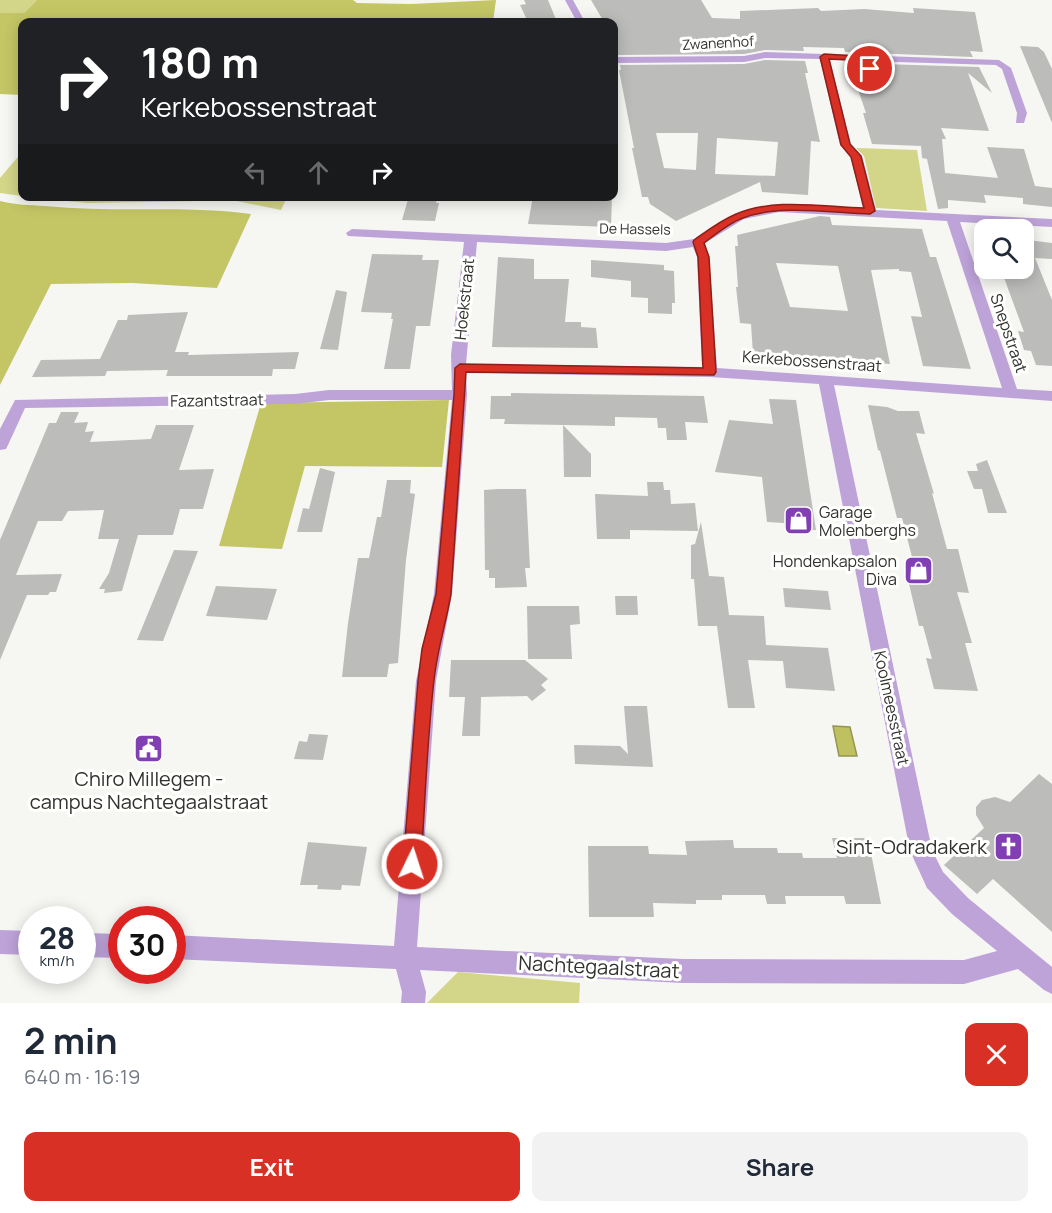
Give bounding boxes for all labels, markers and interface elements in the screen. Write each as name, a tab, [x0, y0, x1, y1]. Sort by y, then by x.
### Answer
street label: Zwanenhof	[682, 31, 754, 54]
text: 180 m	[141, 33, 259, 91]
icon: right	[42, 42, 120, 120]
pin	[844, 43, 895, 94]
icon: arrive	[853, 52, 886, 85]
text: Kerkebossenstraat	[141, 88, 377, 125]
icon: left	[239, 156, 272, 189]
icon: ahead	[302, 156, 335, 189]
icon: right	[365, 156, 398, 189]
street label: De Hassels	[599, 218, 671, 239]
map controls	[974, 219, 1034, 279]
button: search	[974, 219, 1034, 279]
street label: Hoekstraat	[449, 257, 479, 341]
street label: Snepstraat	[985, 291, 1033, 375]
street label: Kerkebossenstraat	[741, 345, 883, 377]
street label: Fazantstraat	[170, 388, 264, 412]
place label: Garage Molenberghs	[819, 501, 916, 541]
shop icon: Garage Molenberghs	[782, 505, 814, 537]
place label: Hondenkapsalon Diva	[773, 550, 897, 590]
shop icon: Hondenkapsalon Diva	[902, 554, 934, 586]
street label: Koolmeesstraat	[869, 649, 915, 767]
public building icon: Chiro Millegem - campus Nachtegaalstraat	[133, 732, 165, 764]
place label: Chiro Millegem - campus Nachtegaalstraat	[30, 765, 268, 815]
church icon: Sint-Odradakerk	[992, 831, 1024, 863]
position arrow	[380, 832, 444, 896]
place label: Sint-Odradakerk	[836, 833, 988, 860]
speed limit sign: 30	[108, 906, 186, 984]
text: 28	[39, 917, 75, 958]
street label: Nachtegaalstraat	[518, 949, 680, 984]
text: km/h	[40, 950, 74, 971]
text: 2 min	[24, 1016, 118, 1065]
button: close	[965, 1023, 1028, 1086]
text: 640 m · 16:19	[24, 1063, 140, 1090]
button: Exit	[24, 1132, 520, 1201]
button: Share	[532, 1132, 1028, 1201]

